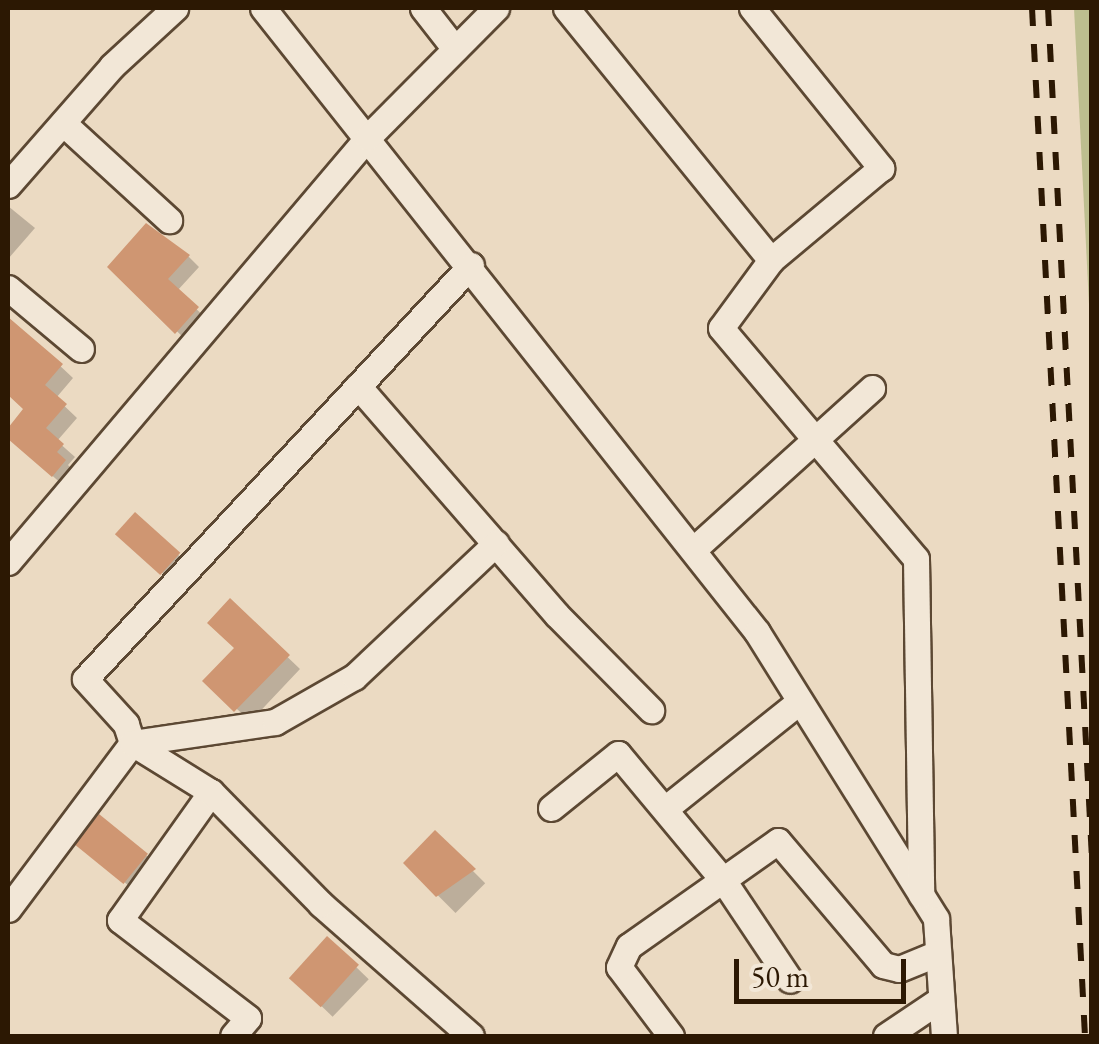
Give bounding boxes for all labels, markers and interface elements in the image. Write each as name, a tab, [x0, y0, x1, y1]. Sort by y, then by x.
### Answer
scale bar	[739, 939, 912, 1001]
text: 50 m	[751, 957, 809, 996]

